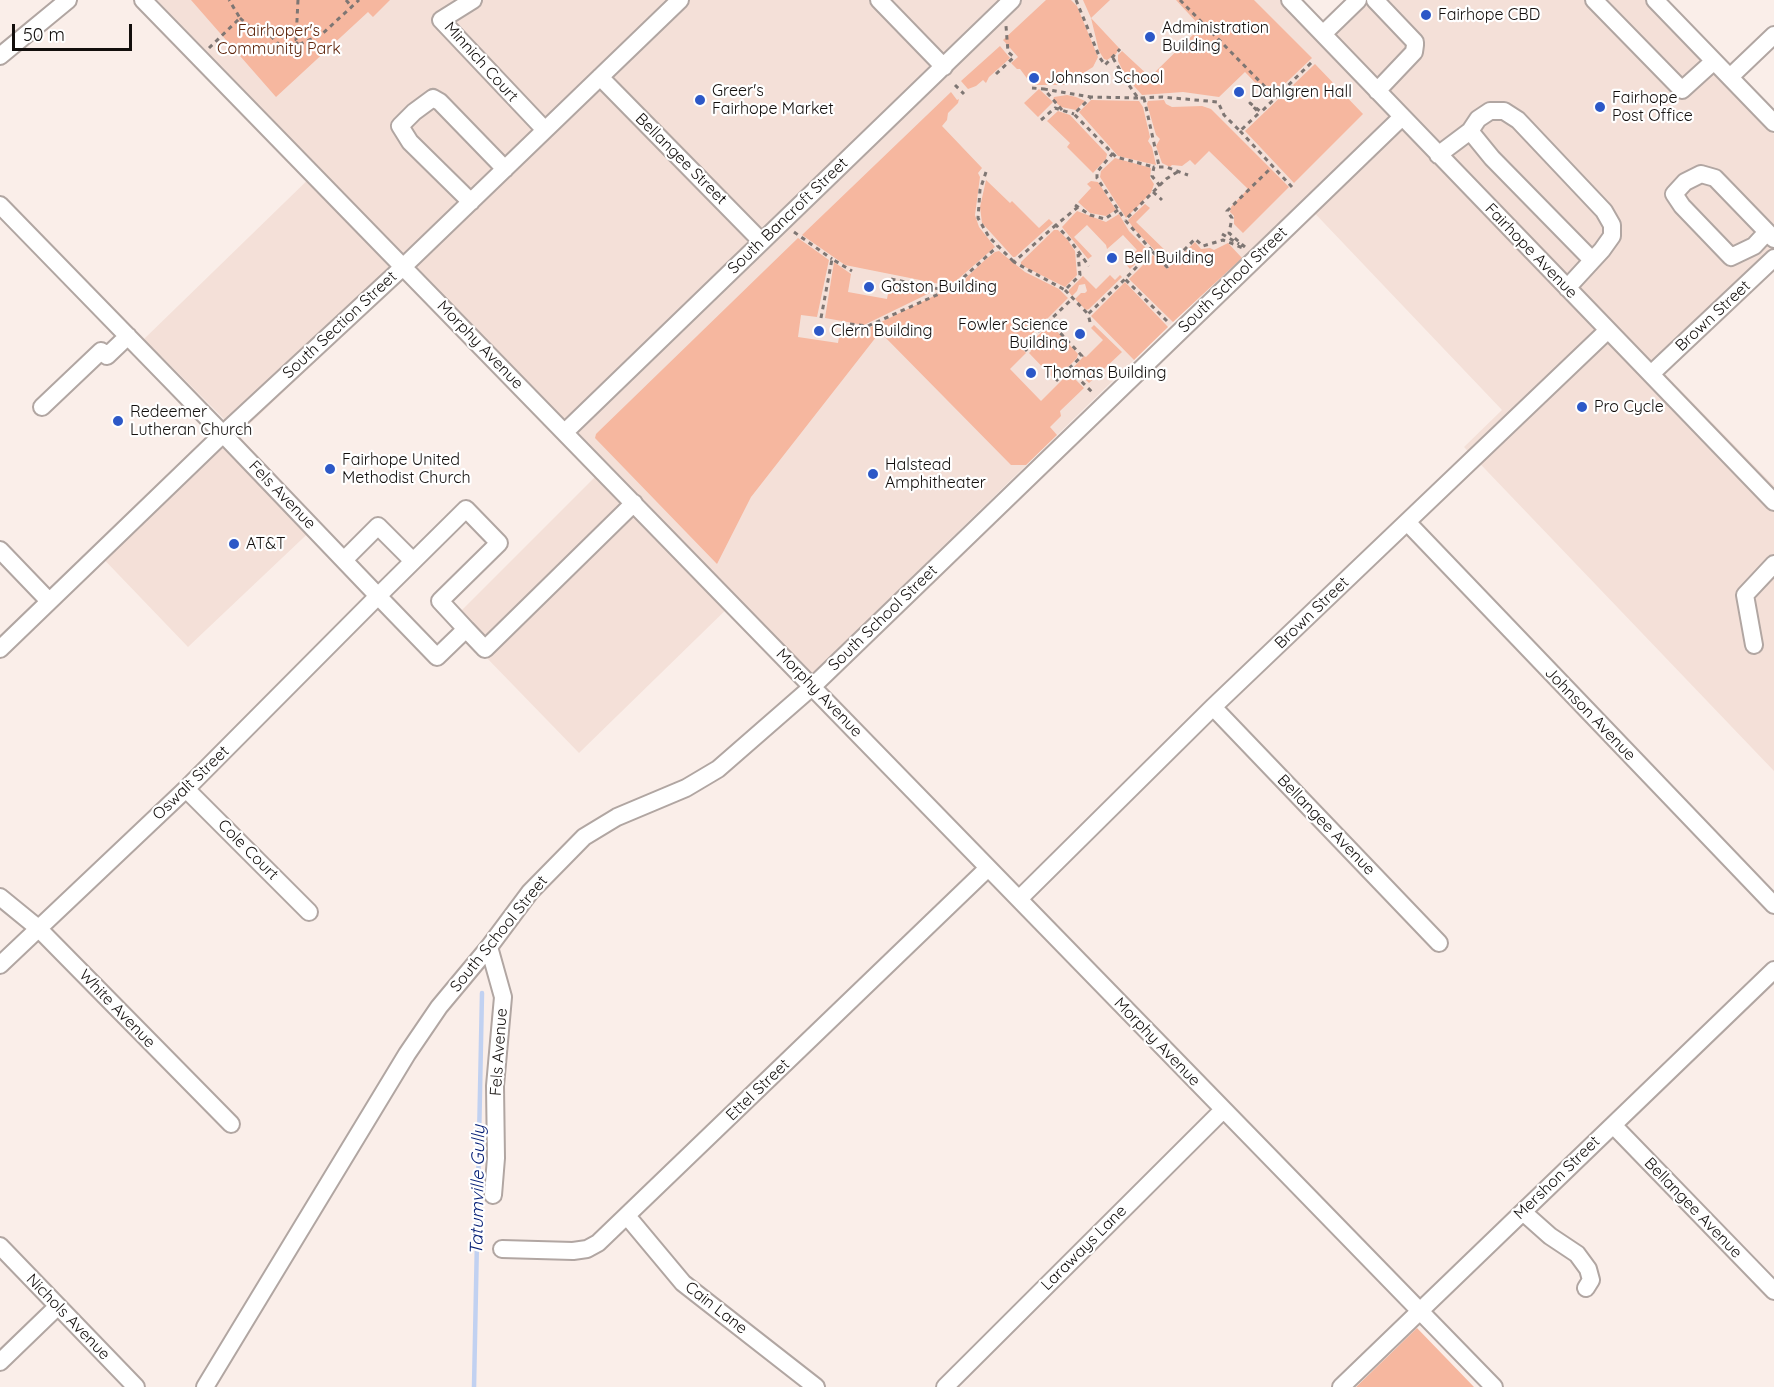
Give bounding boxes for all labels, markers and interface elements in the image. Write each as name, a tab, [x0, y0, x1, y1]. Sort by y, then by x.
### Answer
place label: Fairhope CBD	[1438, 5, 1540, 25]
marker: Fairhope CBD	[1419, 8, 1433, 22]
scale bar	[15, 12, 135, 50]
street label: Minnich Court	[440, 18, 522, 106]
place label: Administration Building	[1162, 18, 1269, 56]
park label: Fairhoper's Community Park	[217, 21, 341, 59]
text: 50 m	[23, 23, 65, 46]
marker: Administration Building	[1143, 30, 1157, 44]
place label: Johnson School	[1046, 68, 1163, 88]
marker: Johnson School	[1027, 71, 1041, 85]
place label: Greer's Fairhope Market	[712, 81, 834, 119]
place label: Dahlgren Hall	[1251, 82, 1352, 102]
marker: Dahlgren Hall	[1232, 85, 1246, 99]
place label: Fairhope Post Office	[1612, 88, 1693, 126]
marker: Greer's Fairhope Market	[693, 93, 707, 107]
marker: Fairhope Post Office	[1593, 100, 1607, 114]
street label: Bellangee Street	[631, 109, 731, 209]
street label: South Bancroft Street	[724, 154, 852, 278]
street label: Fairhope Avenue	[1481, 200, 1581, 302]
street label: South School Street	[1174, 223, 1292, 337]
place label: Bell Building	[1124, 248, 1214, 268]
marker: Bell Building	[1105, 251, 1119, 265]
street label: South Section Street	[279, 267, 401, 383]
street label: Brown Street	[1672, 276, 1754, 356]
place label: Gaston Building	[881, 277, 997, 297]
marker: Gaston Building	[862, 280, 876, 294]
street label: Morphy Avenue	[433, 297, 527, 393]
place label: Fowler Science Building	[958, 315, 1068, 353]
place label: Clern Building	[831, 321, 933, 341]
marker: Clern Building	[812, 324, 826, 338]
marker: Fowler Science Building	[1073, 327, 1087, 341]
place label: Thomas Building	[1043, 363, 1166, 383]
marker: Thomas Building	[1024, 366, 1038, 380]
place label: Pro Cycle	[1594, 397, 1664, 417]
marker: Pro Cycle	[1575, 400, 1589, 414]
place label: Redeemer Lutheran Church	[130, 402, 252, 440]
marker: Redeemer Lutheran Church	[111, 414, 125, 428]
place label: Fairhope United Methodist Church	[342, 450, 471, 488]
place label: Halstead Amphitheater	[885, 455, 986, 493]
street label: Fels Avenue	[244, 457, 320, 533]
marker: Fairhope United Methodist Church	[323, 462, 337, 476]
marker: Halstead Amphitheater	[866, 467, 880, 481]
place label: AT&T	[246, 534, 286, 554]
marker: AT&T	[227, 537, 241, 551]
street label: South School Street	[824, 561, 942, 675]
street label: Brown Street	[1271, 573, 1353, 653]
street label: Morphy Avenue	[772, 645, 866, 741]
street label: Johnson Avenue	[1540, 663, 1640, 765]
street label: Oswalt Street	[149, 742, 233, 824]
street label: Bellangee Avenue	[1273, 771, 1379, 879]
street label: Cole Court	[214, 816, 282, 884]
street label: South School Street	[446, 872, 552, 996]
street label: White Avenue	[75, 966, 159, 1052]
street label: Morphy Avenue	[1110, 994, 1204, 1090]
street label: Fels Avenue	[486, 1007, 512, 1097]
street label: Ettel Street	[722, 1055, 794, 1125]
water label: Tatumville Gully	[466, 1125, 490, 1255]
street label: Mershon Street	[1510, 1132, 1604, 1224]
street label: Bellangee Avenue	[1640, 1154, 1746, 1262]
street label: Laraways Lane	[1037, 1201, 1131, 1295]
street label: Nichols Avenue	[22, 1270, 114, 1364]
street label: Cain Lane	[681, 1278, 751, 1338]

